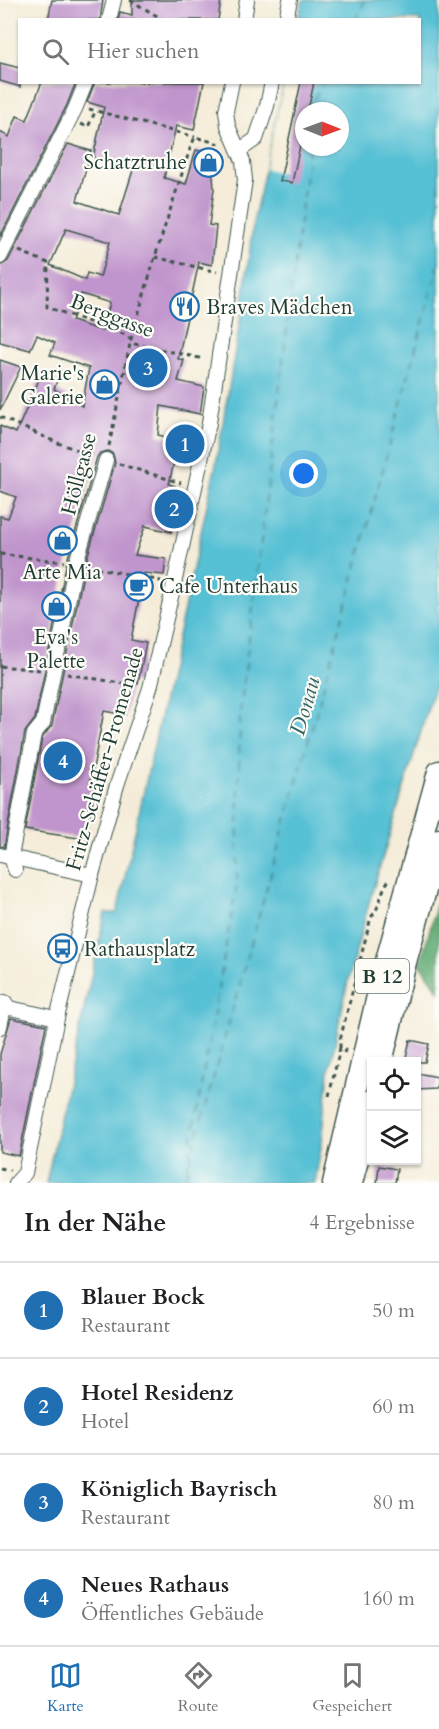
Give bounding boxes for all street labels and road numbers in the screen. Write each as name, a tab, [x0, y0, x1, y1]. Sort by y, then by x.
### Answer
street label: Berggasse	[66, 287, 158, 345]
street label: Höllgasse	[54, 430, 104, 518]
street label: Fritz-Schäffer-Promenade	[59, 644, 151, 874]
road number: B 12	[355, 959, 409, 993]

